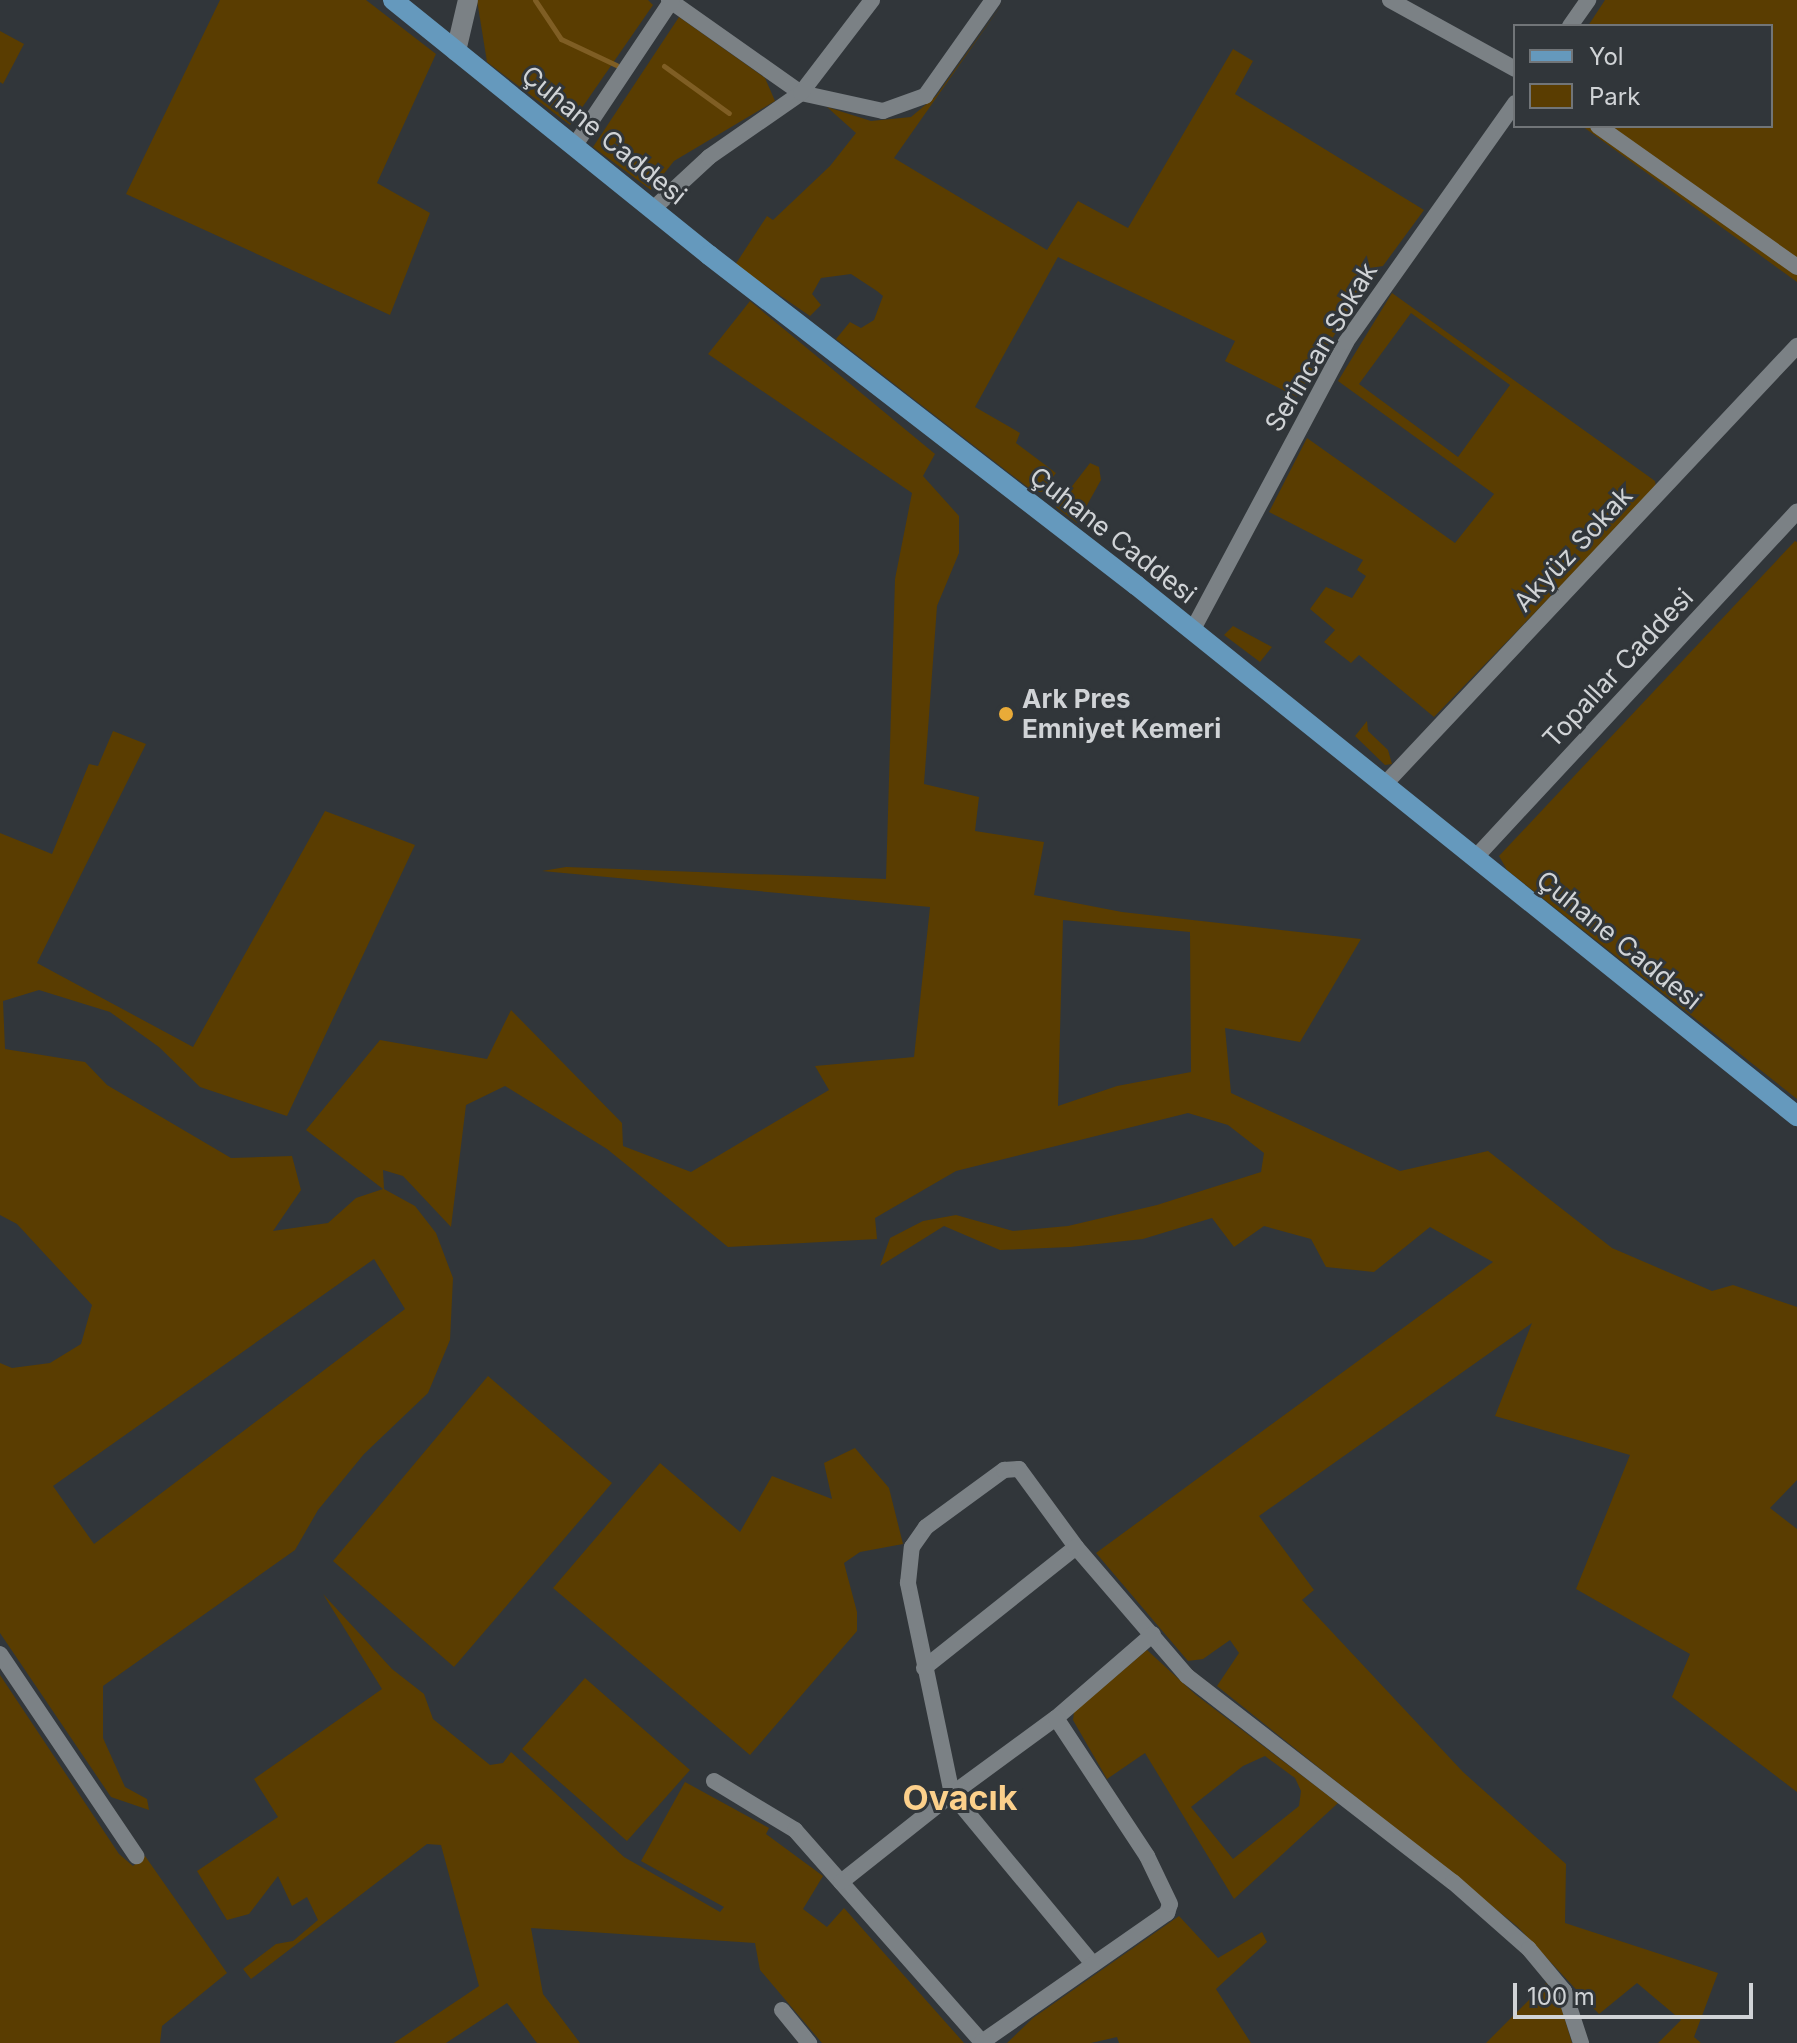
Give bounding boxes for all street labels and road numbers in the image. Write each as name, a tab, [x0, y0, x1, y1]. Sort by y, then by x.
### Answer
street label: Çuhane Caddesi	[515, 59, 693, 211]
street label: Serincan Sokak	[1258, 257, 1384, 437]
street label: Çuhane Caddesi	[1023, 460, 1203, 610]
street label: Akyüz Sokak	[1507, 480, 1639, 618]
street label: Topallar Caddesi	[1536, 582, 1700, 754]
street label: Çuhane Caddesi	[1530, 864, 1708, 1016]

